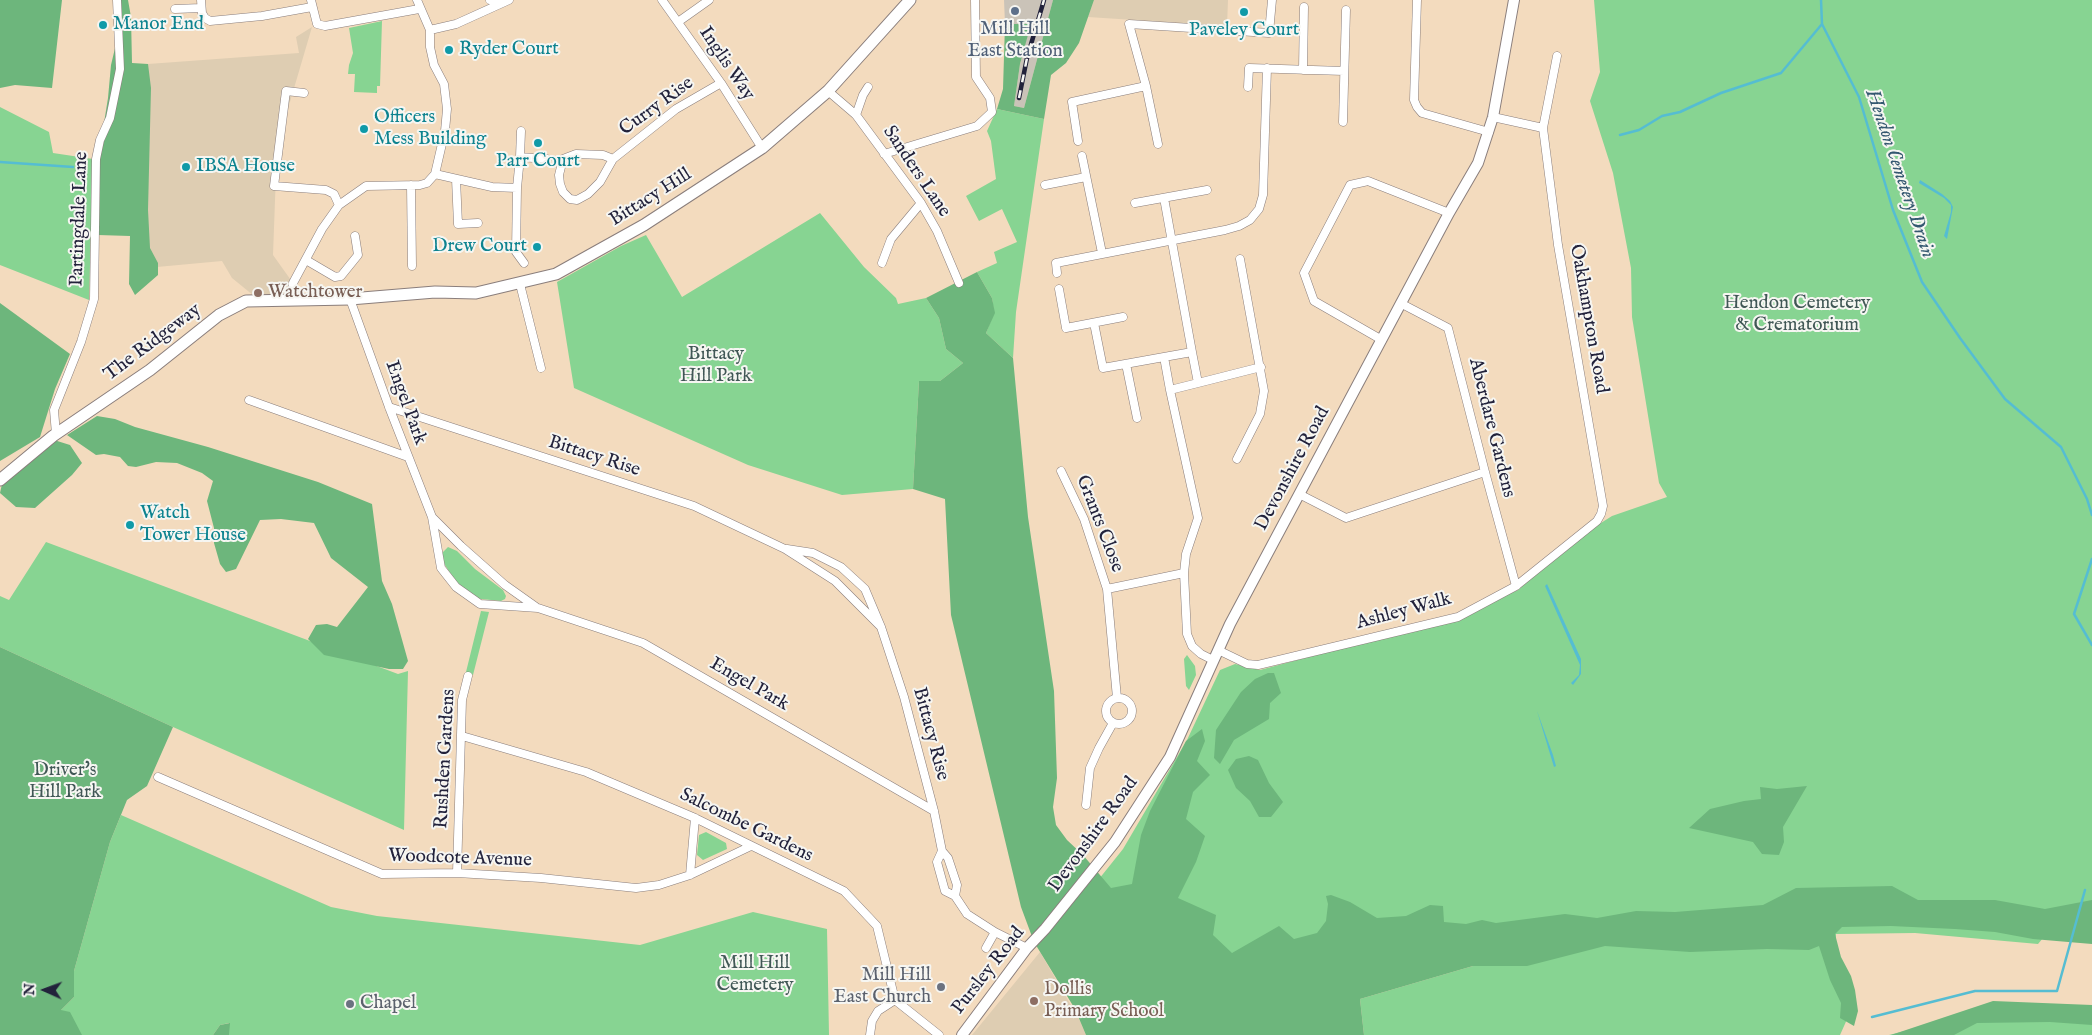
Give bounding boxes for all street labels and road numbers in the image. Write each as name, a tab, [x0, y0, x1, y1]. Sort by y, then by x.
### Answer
street label: Inglis Way	[693, 23, 759, 105]
street label: Curry Rise	[616, 73, 698, 141]
street label: Sanders Lane	[877, 122, 955, 222]
street label: Partingdale Lane	[66, 151, 94, 287]
street label: Bittacy Hill	[606, 164, 696, 232]
street label: Oakhampton Road	[1564, 243, 1612, 395]
street label: The Ridgeway	[100, 299, 206, 387]
street label: Aberdare Gardens	[1463, 356, 1519, 500]
street label: Engel Park	[379, 358, 431, 448]
street label: Devonshire Road	[1251, 403, 1335, 535]
street label: Bittacy Rise	[545, 431, 643, 483]
street label: Grants Close	[1070, 472, 1128, 576]
street label: Ashley Walk	[1354, 588, 1454, 636]
street label: Engel Park	[705, 653, 793, 717]
street label: Bittacy Rise	[907, 685, 953, 783]
street label: Rushden Gardens	[431, 688, 461, 830]
street label: Devonshire Road	[1044, 773, 1144, 897]
street label: Salcombe Gardens	[676, 784, 816, 868]
street label: Woodcote Avenue	[388, 845, 532, 873]
street label: Pursley Road	[948, 923, 1030, 1019]

